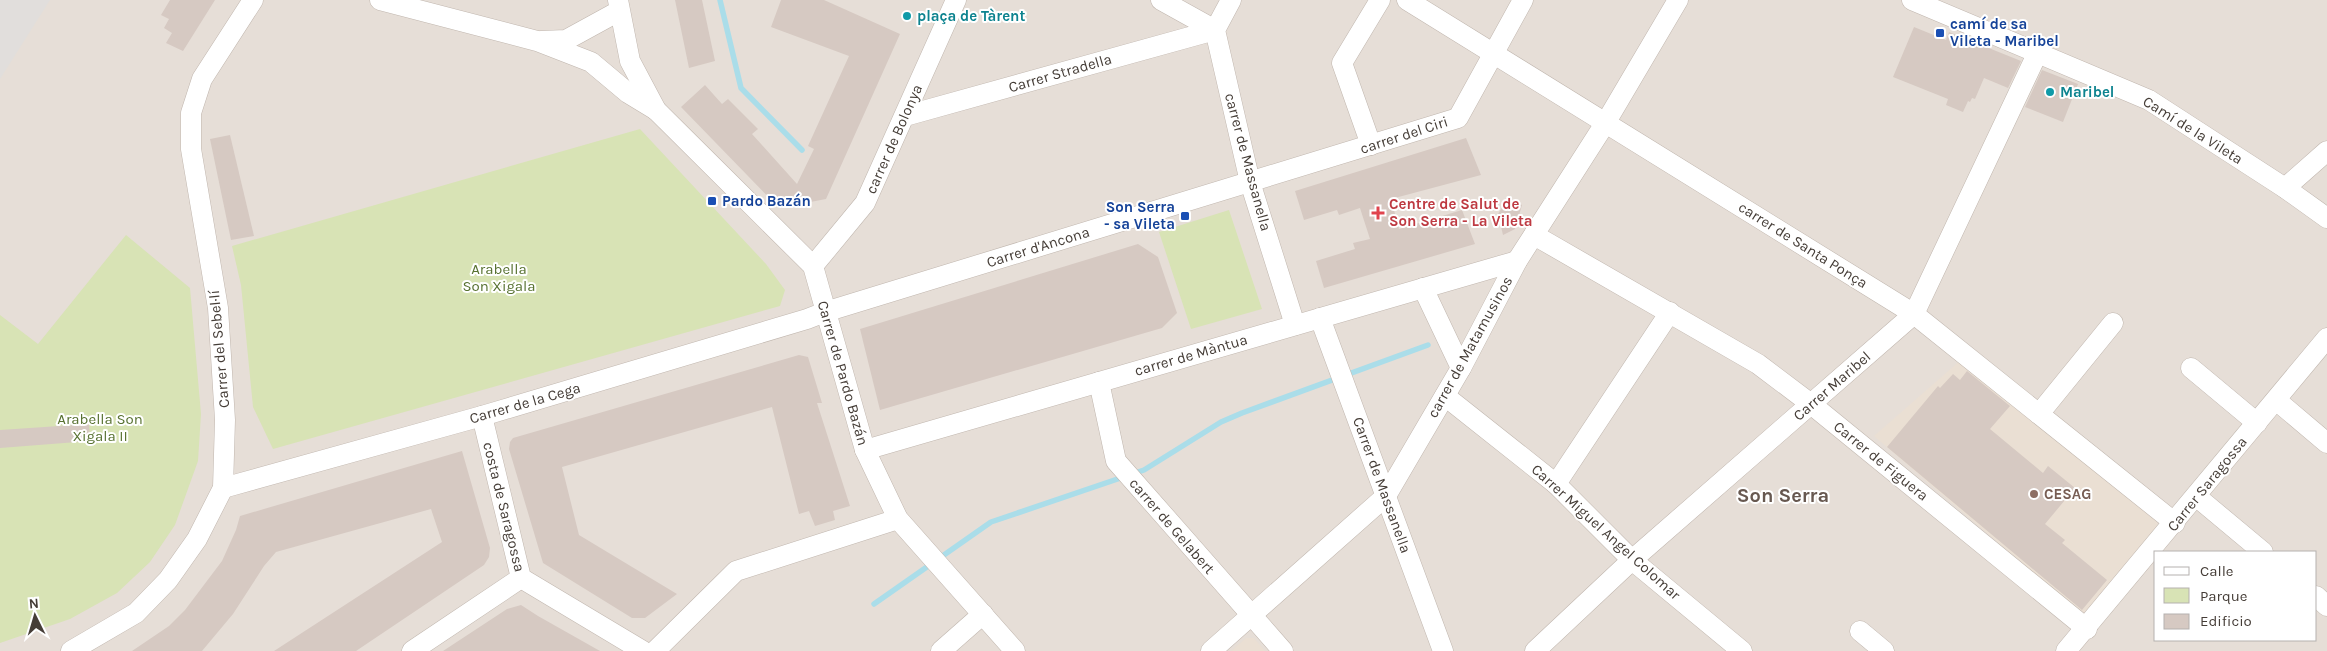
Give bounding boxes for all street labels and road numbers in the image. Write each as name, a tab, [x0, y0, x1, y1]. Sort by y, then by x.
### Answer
street label: Carrer Stradella	[1006, 50, 1114, 96]
street label: carrer de Bolonya	[862, 81, 926, 197]
street label: carrer de Massanella	[1221, 91, 1275, 233]
street label: Camí de la Vileta	[2140, 92, 2246, 168]
street label: carrer del Ciri	[1358, 112, 1450, 158]
street label: carrer de Santa Ponça	[1735, 198, 1871, 292]
street label: Carrer d'Ancona	[984, 223, 1092, 271]
street label: carrer de Matamusinos	[1424, 273, 1516, 421]
street label: Carrer del Sebel·lí	[205, 289, 233, 409]
street label: Carrer de Pardo Bazán	[814, 299, 872, 447]
street label: carrer de Màntua	[1132, 330, 1250, 380]
street label: Carrer Maribel	[1790, 348, 1874, 424]
street label: Carrer de la Cega	[467, 379, 583, 427]
street label: Carrer de Massanella	[1349, 414, 1415, 556]
street label: Carrer de Figuera	[1830, 417, 1932, 505]
street label: Carrer Saragossa	[2163, 433, 2251, 535]
street label: costa de Saragossa	[479, 440, 529, 574]
street label: Carrer Miguel Angel Colomar	[1528, 460, 1685, 604]
street label: carrer de Gelabert	[1125, 474, 1219, 578]

